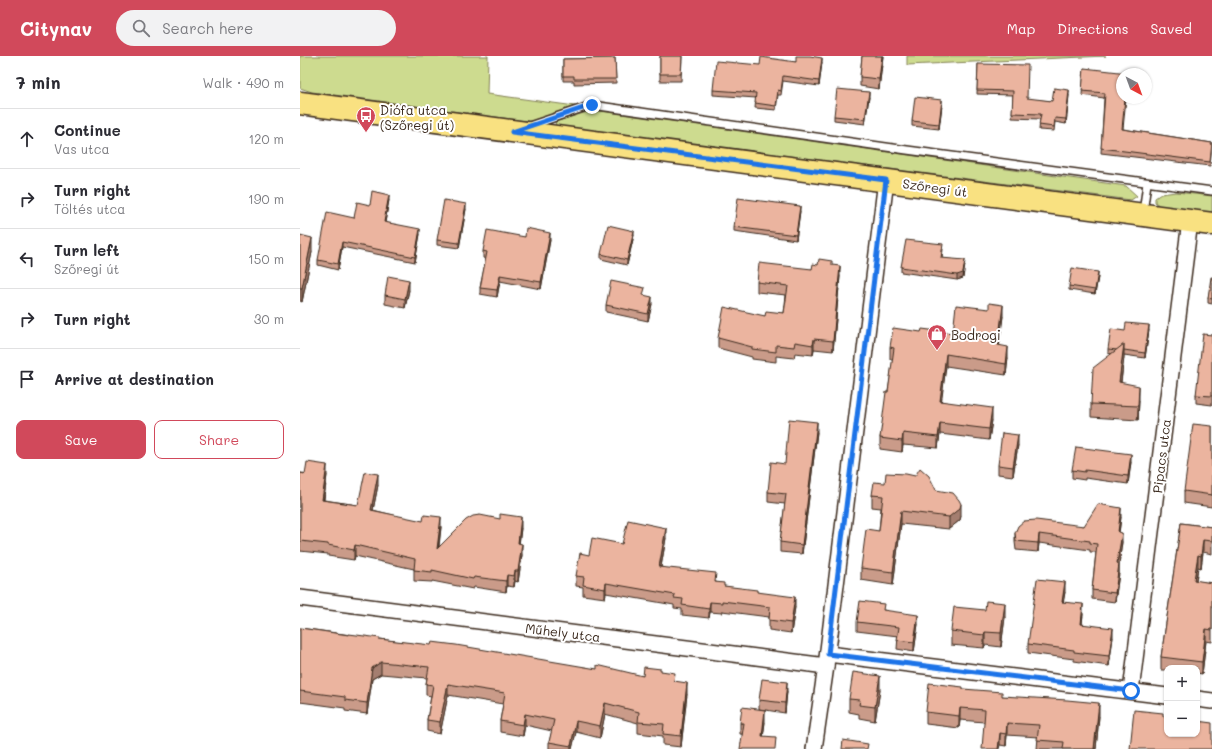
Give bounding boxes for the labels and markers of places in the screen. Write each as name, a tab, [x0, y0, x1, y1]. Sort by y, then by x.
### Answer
place label: Diófa utca (Szőregi út)	[380, 101, 454, 133]
bus stop icon: Diófa utca (Szőregi út)	[355, 105, 377, 133]
shop icon: Bodrogi	[926, 323, 948, 351]
place label: Bodrogi	[951, 326, 1001, 343]

